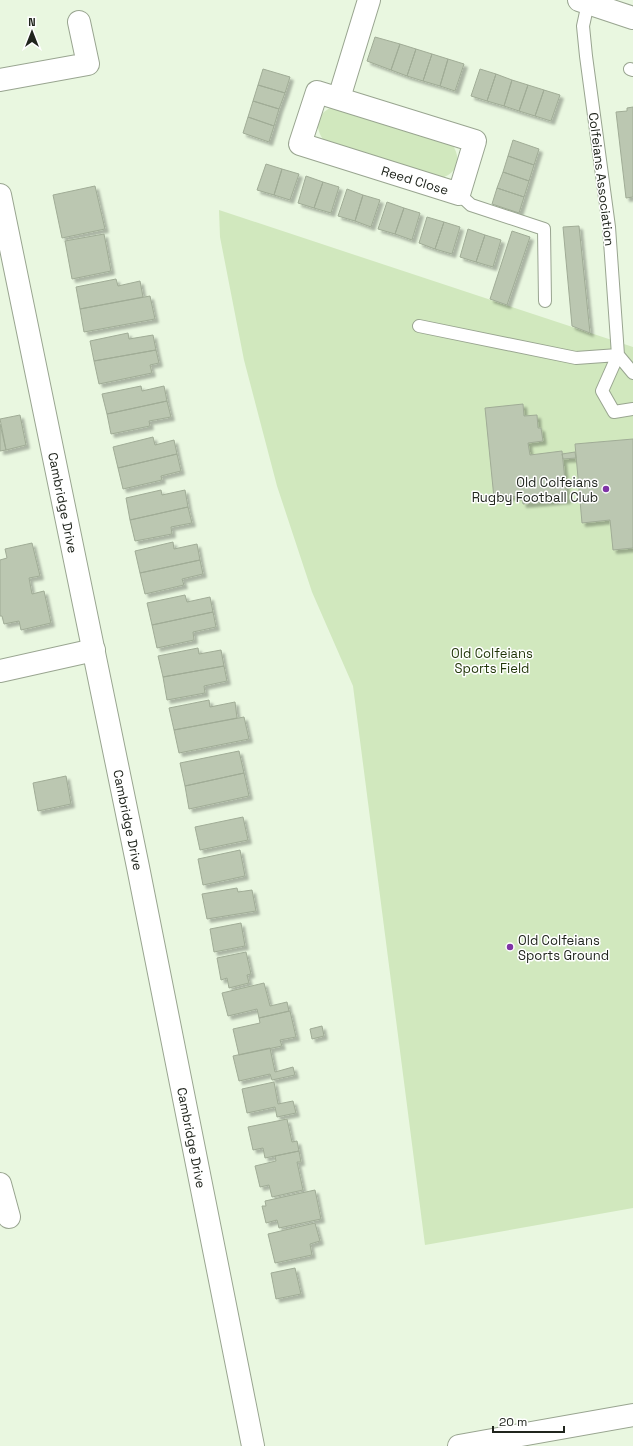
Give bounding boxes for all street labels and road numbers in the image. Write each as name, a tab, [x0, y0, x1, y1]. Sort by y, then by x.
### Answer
street label: Colfeians Association	[585, 111, 618, 247]
street label: Reed Close	[379, 162, 451, 199]
street label: Cambridge Drive	[44, 451, 81, 555]
street label: Cambridge Drive	[109, 768, 146, 872]
street label: Cambridge Drive	[173, 1086, 210, 1190]

